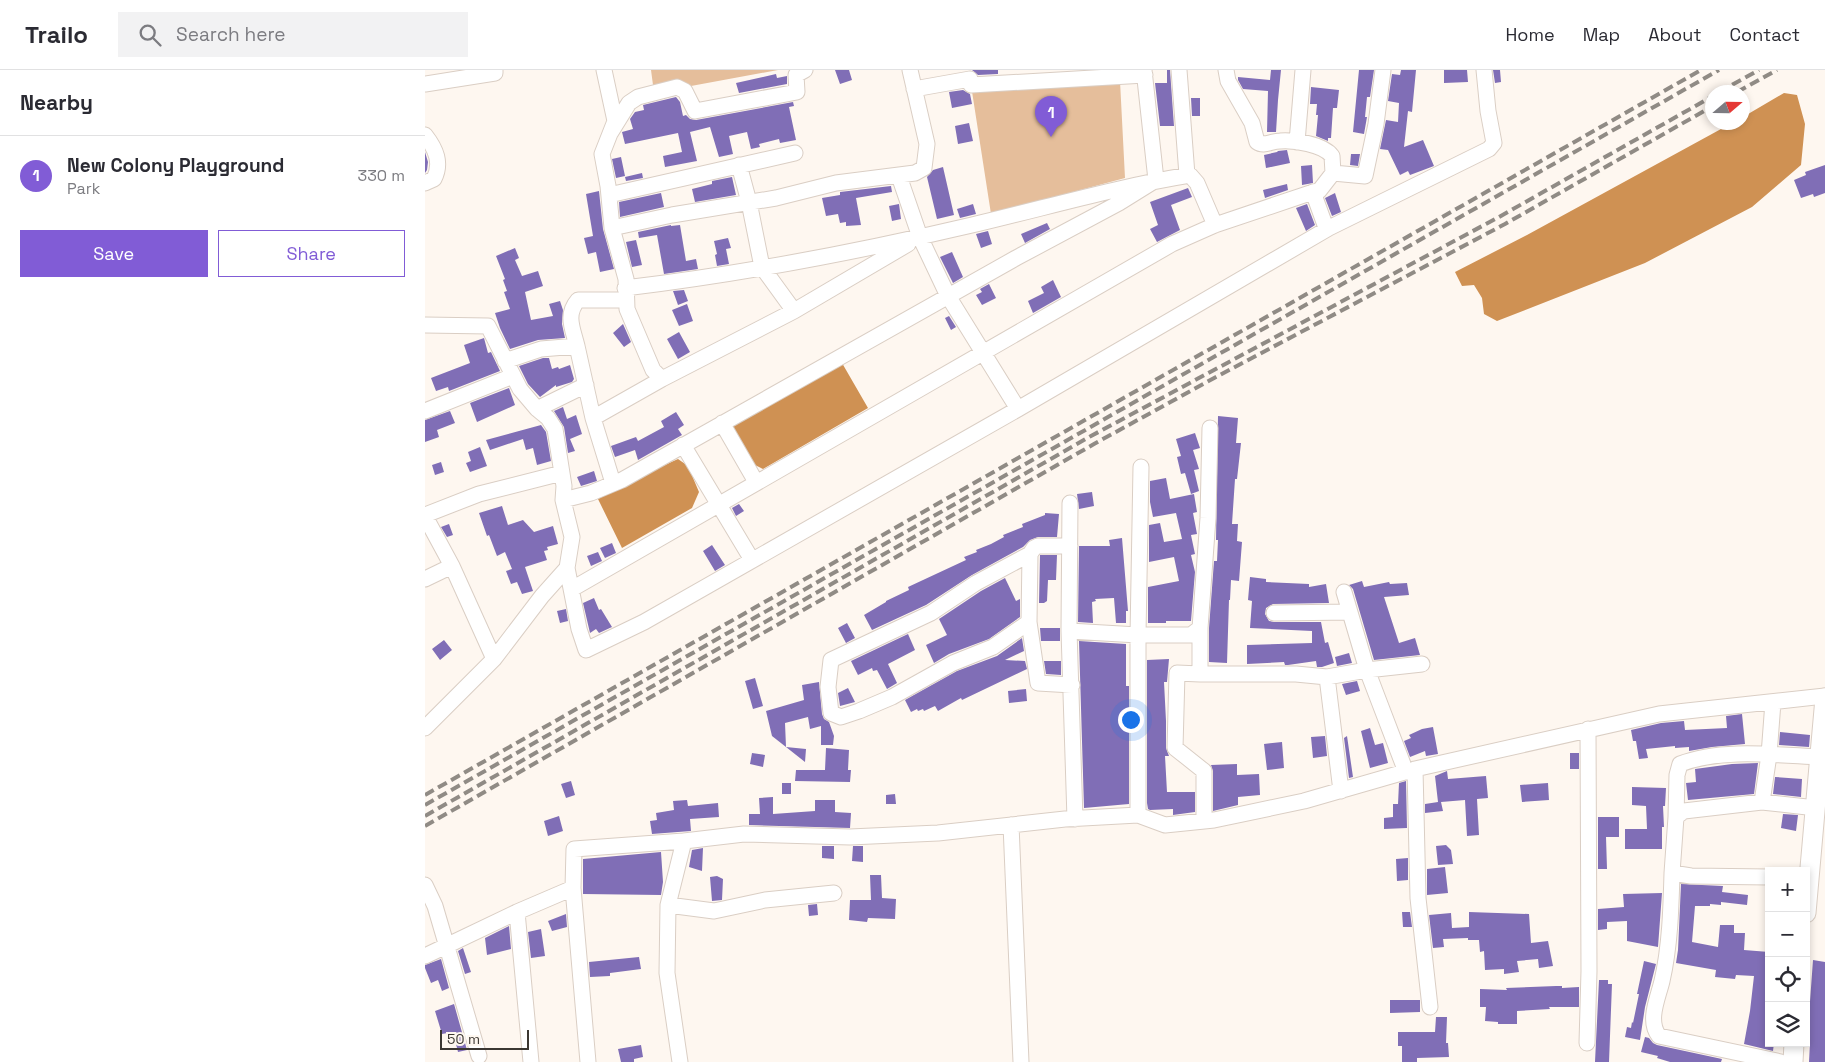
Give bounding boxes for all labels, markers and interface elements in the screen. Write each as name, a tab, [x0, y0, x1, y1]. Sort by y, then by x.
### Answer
search box	[118, 12, 468, 57]
text: Trailo	[25, 19, 88, 50]
icon: search	[136, 21, 164, 49]
text: Search here	[176, 22, 286, 47]
text: Home	[1506, 23, 1555, 46]
text: Map	[1583, 23, 1620, 46]
text: About	[1648, 23, 1702, 46]
text: Contact	[1730, 23, 1800, 46]
north arrow	[1705, 85, 1750, 130]
text: Nearby	[20, 89, 93, 116]
pin: 1	[1035, 96, 1067, 137]
text: New Colony Playground	[67, 153, 284, 178]
text: 1	[32, 165, 40, 186]
text: 330 m	[358, 165, 405, 186]
text: Park	[67, 178, 100, 199]
button: Save	[20, 230, 208, 277]
button: Share	[218, 230, 405, 277]
your location	[1118, 707, 1144, 733]
map controls	[1765, 867, 1810, 1047]
button: +	[1765, 867, 1810, 912]
button: −	[1765, 912, 1810, 957]
button: locate	[1765, 957, 1810, 1002]
button: layers	[1765, 1002, 1810, 1047]
scale bar	[440, 1027, 529, 1050]
text: 50 m	[447, 1030, 480, 1048]

